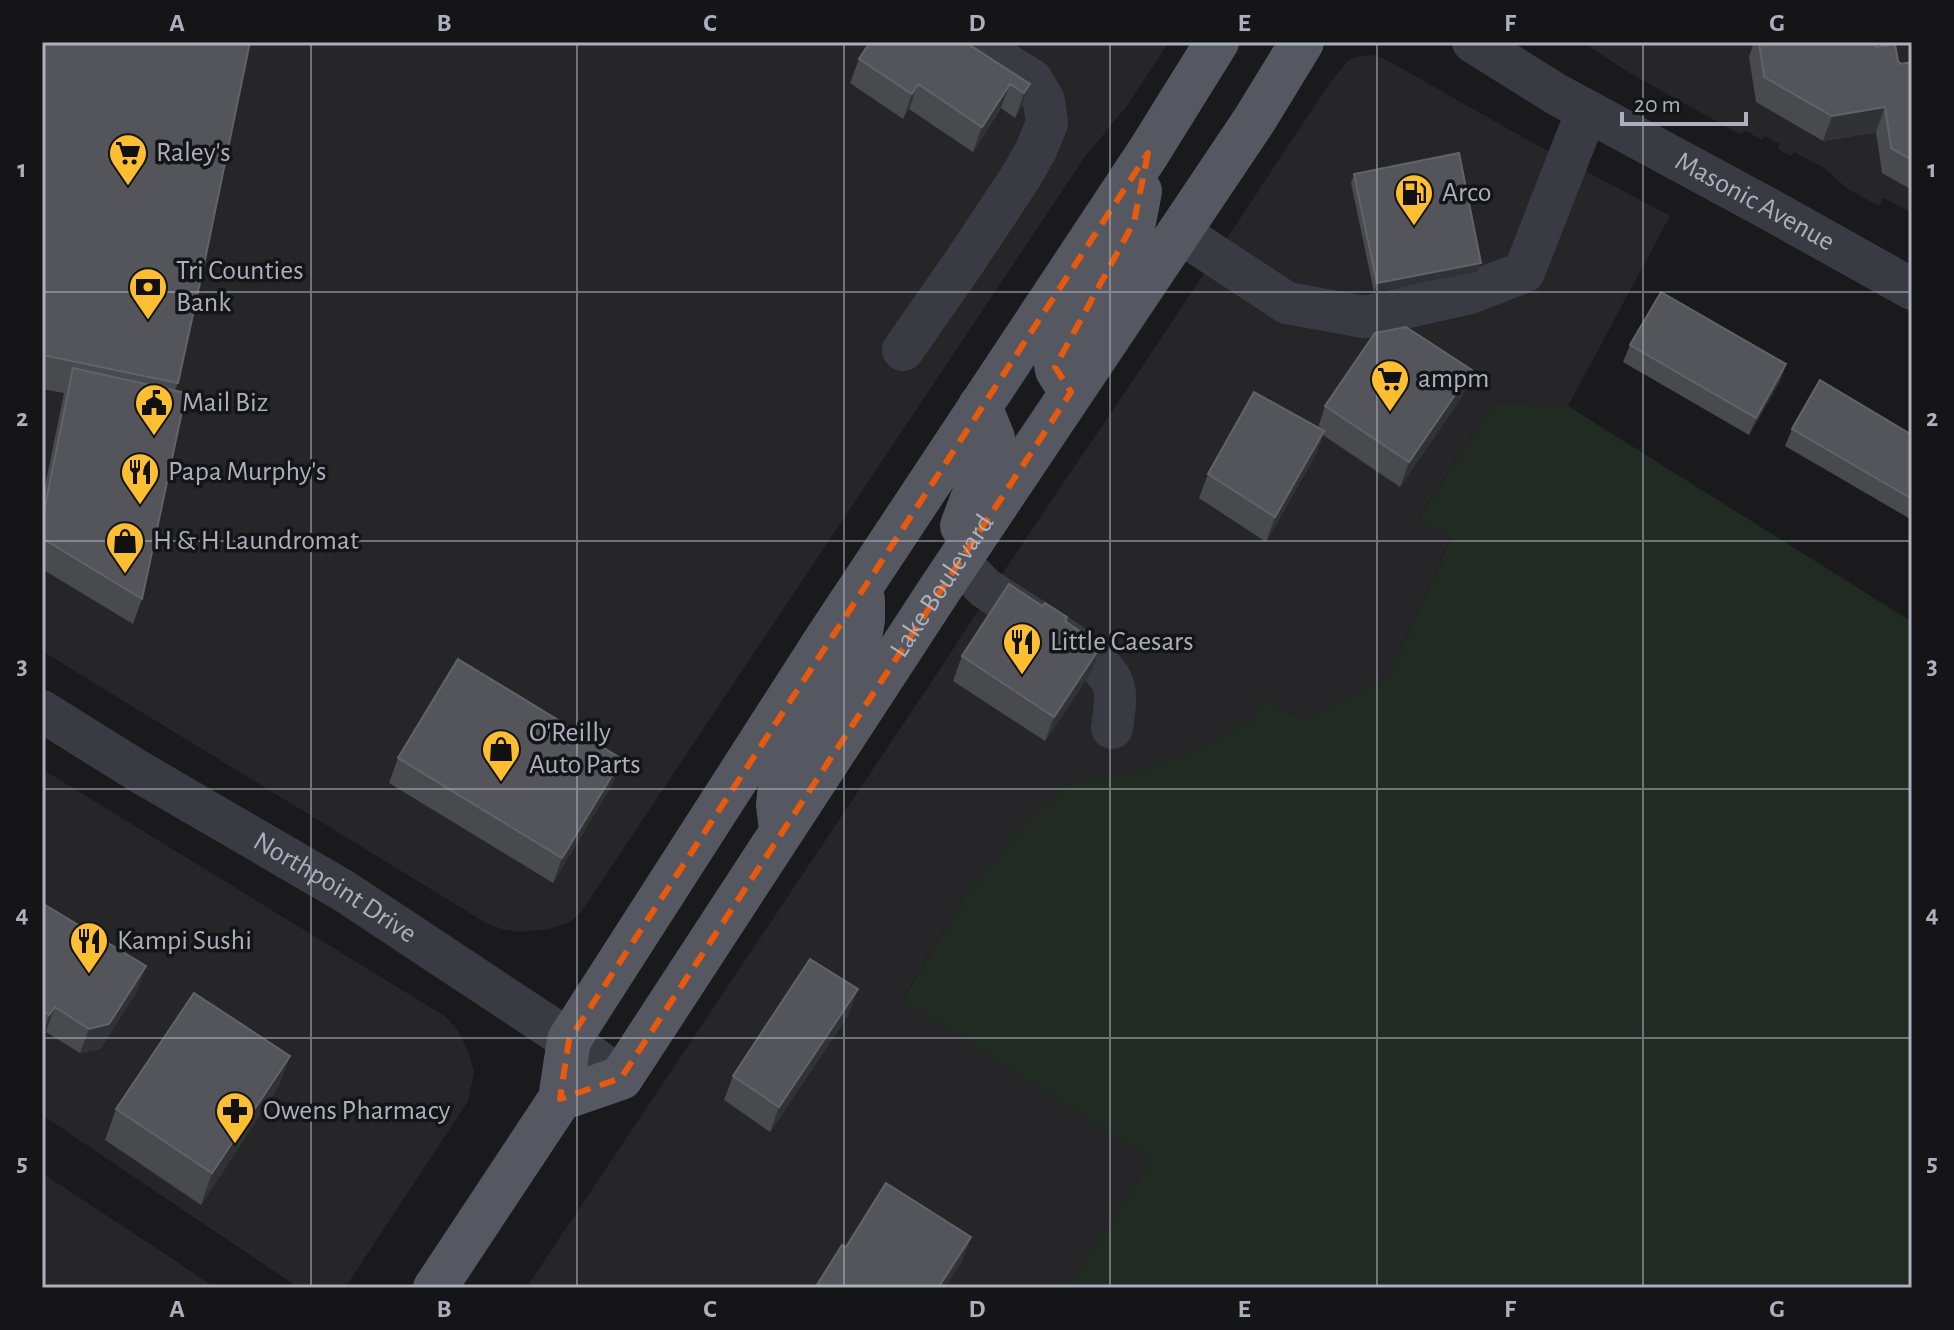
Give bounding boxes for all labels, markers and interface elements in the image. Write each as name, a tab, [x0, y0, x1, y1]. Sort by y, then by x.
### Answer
text: A	[169, 10, 185, 36]
text: B	[436, 10, 452, 36]
text: C	[703, 10, 717, 36]
text: D	[968, 10, 986, 36]
text: E	[1237, 10, 1251, 36]
text: F	[1504, 10, 1517, 36]
text: G	[1769, 10, 1785, 36]
scale bar	[1622, 76, 1746, 126]
text: 20 m	[1634, 93, 1681, 117]
supermarket icon: Raley's	[107, 132, 149, 187]
place label: Raley's	[156, 139, 231, 167]
street label: Masonic Avenue	[1670, 147, 1839, 257]
text: 1	[17, 156, 27, 182]
text: 1	[1927, 156, 1937, 182]
fuel station icon: Arco	[1393, 172, 1435, 227]
place label: Arco	[1442, 179, 1491, 207]
place label: Tri Counties Bank	[176, 257, 304, 317]
bank icon: Tri Counties Bank	[127, 266, 169, 321]
supermarket icon: ampm	[1369, 358, 1411, 413]
place label: ampm	[1418, 365, 1489, 393]
public building icon: Mail Biz	[133, 382, 175, 437]
place label: Mail Biz	[182, 389, 268, 417]
text: 2	[16, 405, 28, 431]
text: 2	[1926, 405, 1938, 431]
restaurant icon: Papa Murphy's	[119, 451, 161, 506]
place label: Papa Murphy's	[168, 458, 326, 486]
street label: Lake Boulevard	[885, 510, 1000, 663]
shop icon: H & H Laundromat	[104, 520, 146, 575]
place label: H & H Laundromat	[153, 527, 359, 555]
restaurant icon: Little Caesars	[1001, 621, 1043, 676]
place label: Little Caesars	[1050, 628, 1194, 656]
text: 3	[16, 653, 28, 679]
text: 3	[1926, 653, 1938, 679]
place label: O'Reilly Auto Parts	[529, 719, 641, 779]
shop icon: O'Reilly Auto Parts	[480, 728, 522, 783]
street label: Northpoint Drive	[248, 827, 421, 949]
text: 4	[15, 901, 29, 927]
text: 4	[1925, 901, 1939, 927]
restaurant icon: Kampi Sushi	[68, 920, 110, 975]
place label: Kampi Sushi	[117, 927, 252, 955]
pharmacy icon: Owens Pharmacy	[214, 1090, 256, 1145]
place label: Owens Pharmacy	[263, 1097, 451, 1125]
text: 5	[16, 1150, 28, 1176]
text: 5	[1926, 1150, 1938, 1176]
text: A	[169, 1296, 185, 1322]
text: B	[436, 1296, 452, 1322]
text: C	[703, 1296, 717, 1322]
text: D	[968, 1296, 986, 1322]
text: E	[1237, 1296, 1251, 1322]
text: F	[1504, 1296, 1517, 1322]
text: G	[1769, 1296, 1785, 1322]

